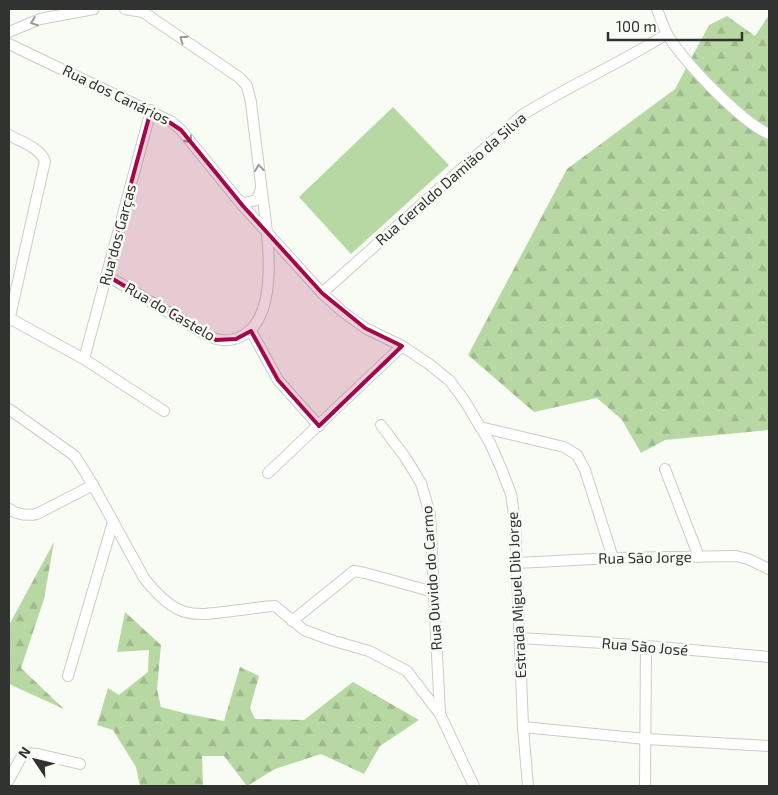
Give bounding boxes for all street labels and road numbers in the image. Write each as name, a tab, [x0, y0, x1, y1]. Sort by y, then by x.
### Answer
street label: Rua dos Canários	[60, 60, 173, 128]
street label: Rua Geraldo Damião da Silva	[371, 108, 529, 249]
street label: Rua dos Garças	[95, 182, 140, 288]
street label: Rua do Castelo	[122, 278, 219, 344]
street label: Rua Ouvido do Carmo	[417, 505, 445, 651]
street label: Estrada Miguel Dib Jorge	[503, 511, 529, 679]
street label: Rua São Jorge	[598, 547, 692, 567]
street label: Rua São José	[601, 633, 689, 659]

